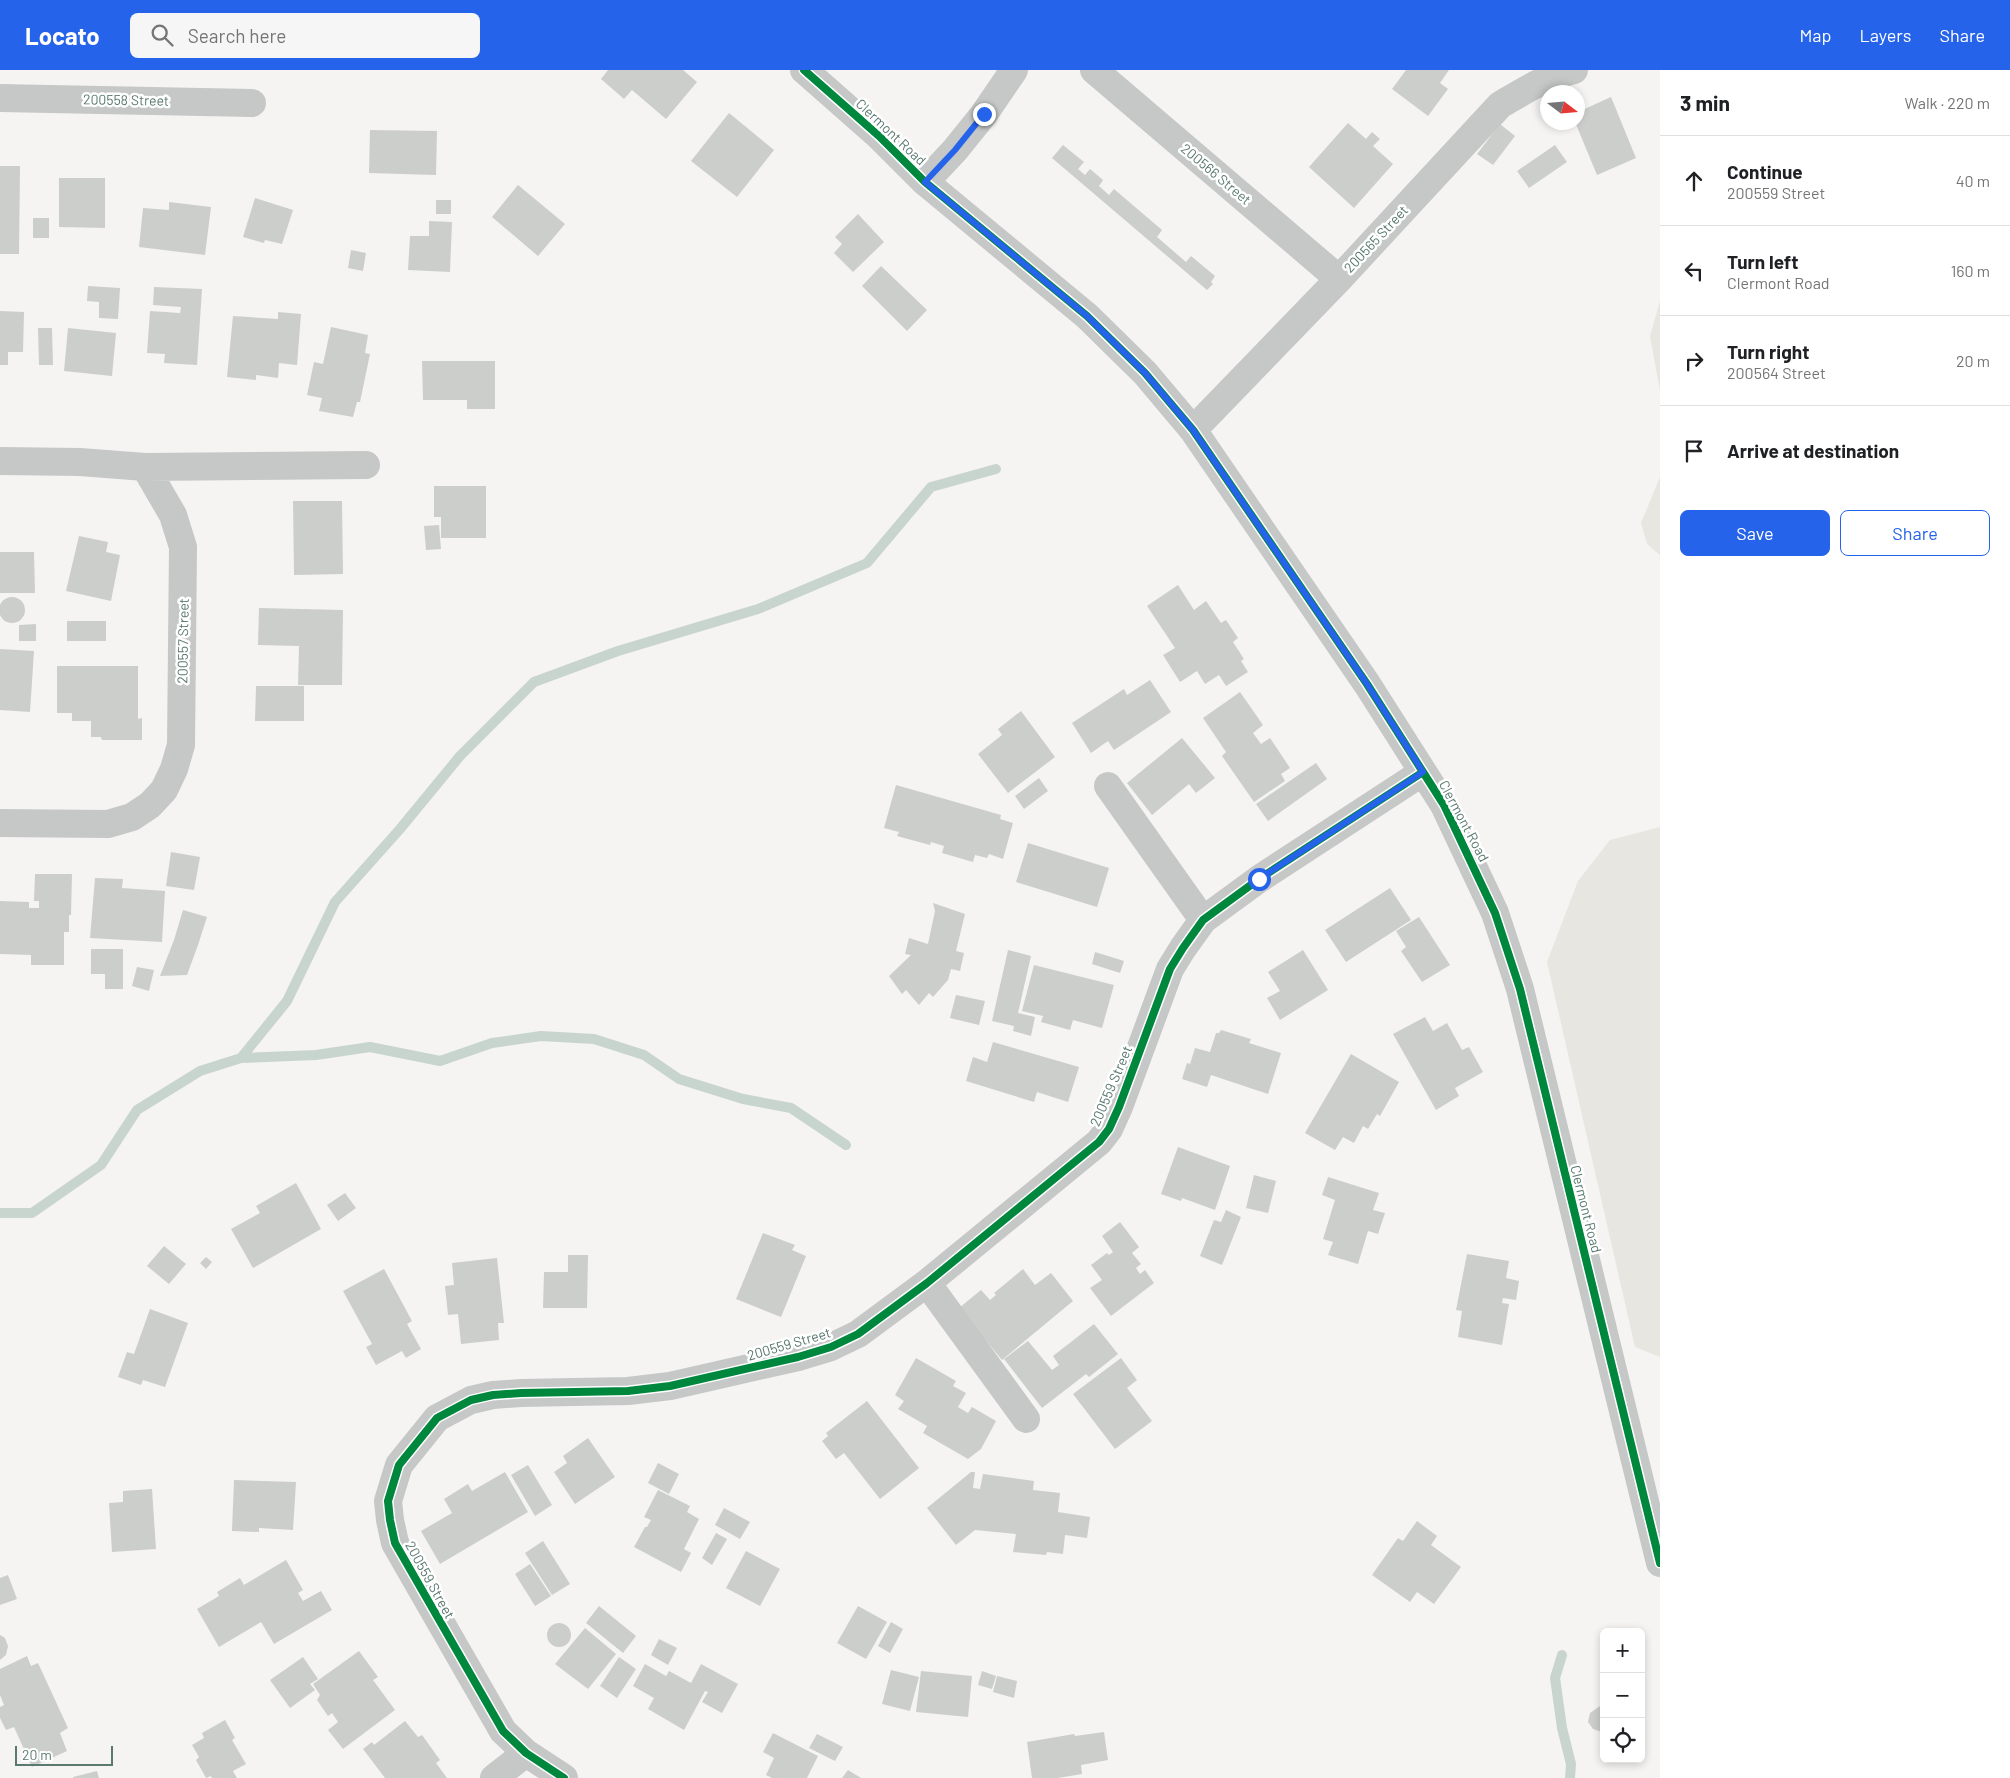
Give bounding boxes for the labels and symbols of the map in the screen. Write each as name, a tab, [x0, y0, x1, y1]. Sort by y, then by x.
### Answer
north arrow	[1540, 85, 1585, 130]
street label: 200558 Street	[83, 90, 169, 109]
street label: Clermont Road	[853, 95, 930, 168]
route end	[973, 103, 996, 126]
street label: 200566 Street	[1178, 139, 1255, 208]
street label: 200565 Street	[1340, 201, 1411, 276]
street label: 200557 Street	[173, 598, 192, 684]
street label: Clermont Road	[1436, 777, 1493, 864]
route start	[1248, 868, 1271, 891]
street label: 200559 Street	[1086, 1043, 1135, 1129]
street label: Clermont Road	[1567, 1163, 1606, 1255]
street label: 200559 Street	[745, 1323, 833, 1364]
street label: 200559 Street	[402, 1538, 459, 1622]
scale bar	[15, 1743, 112, 1766]

